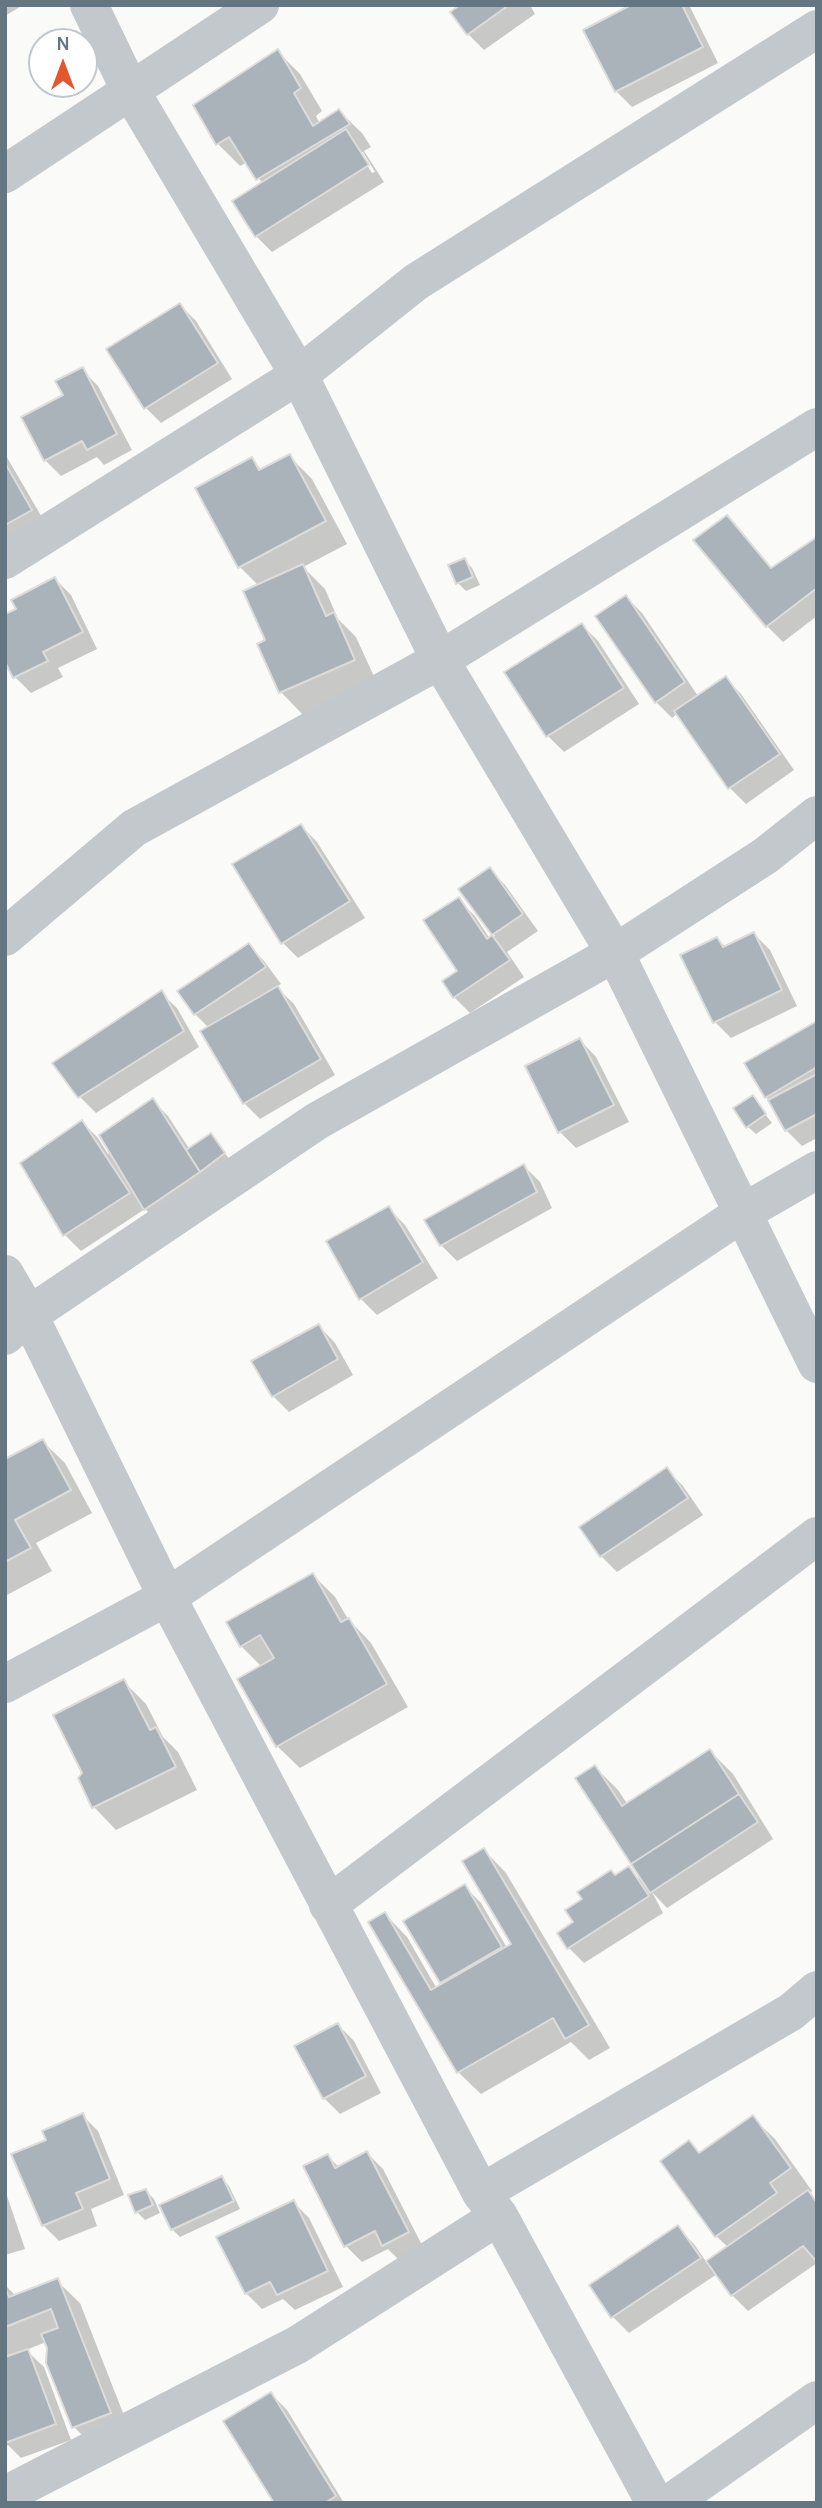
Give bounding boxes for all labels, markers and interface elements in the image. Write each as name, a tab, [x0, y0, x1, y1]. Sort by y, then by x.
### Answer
north arrow	[28, 28, 98, 98]
text: N	[56, 33, 70, 55]

